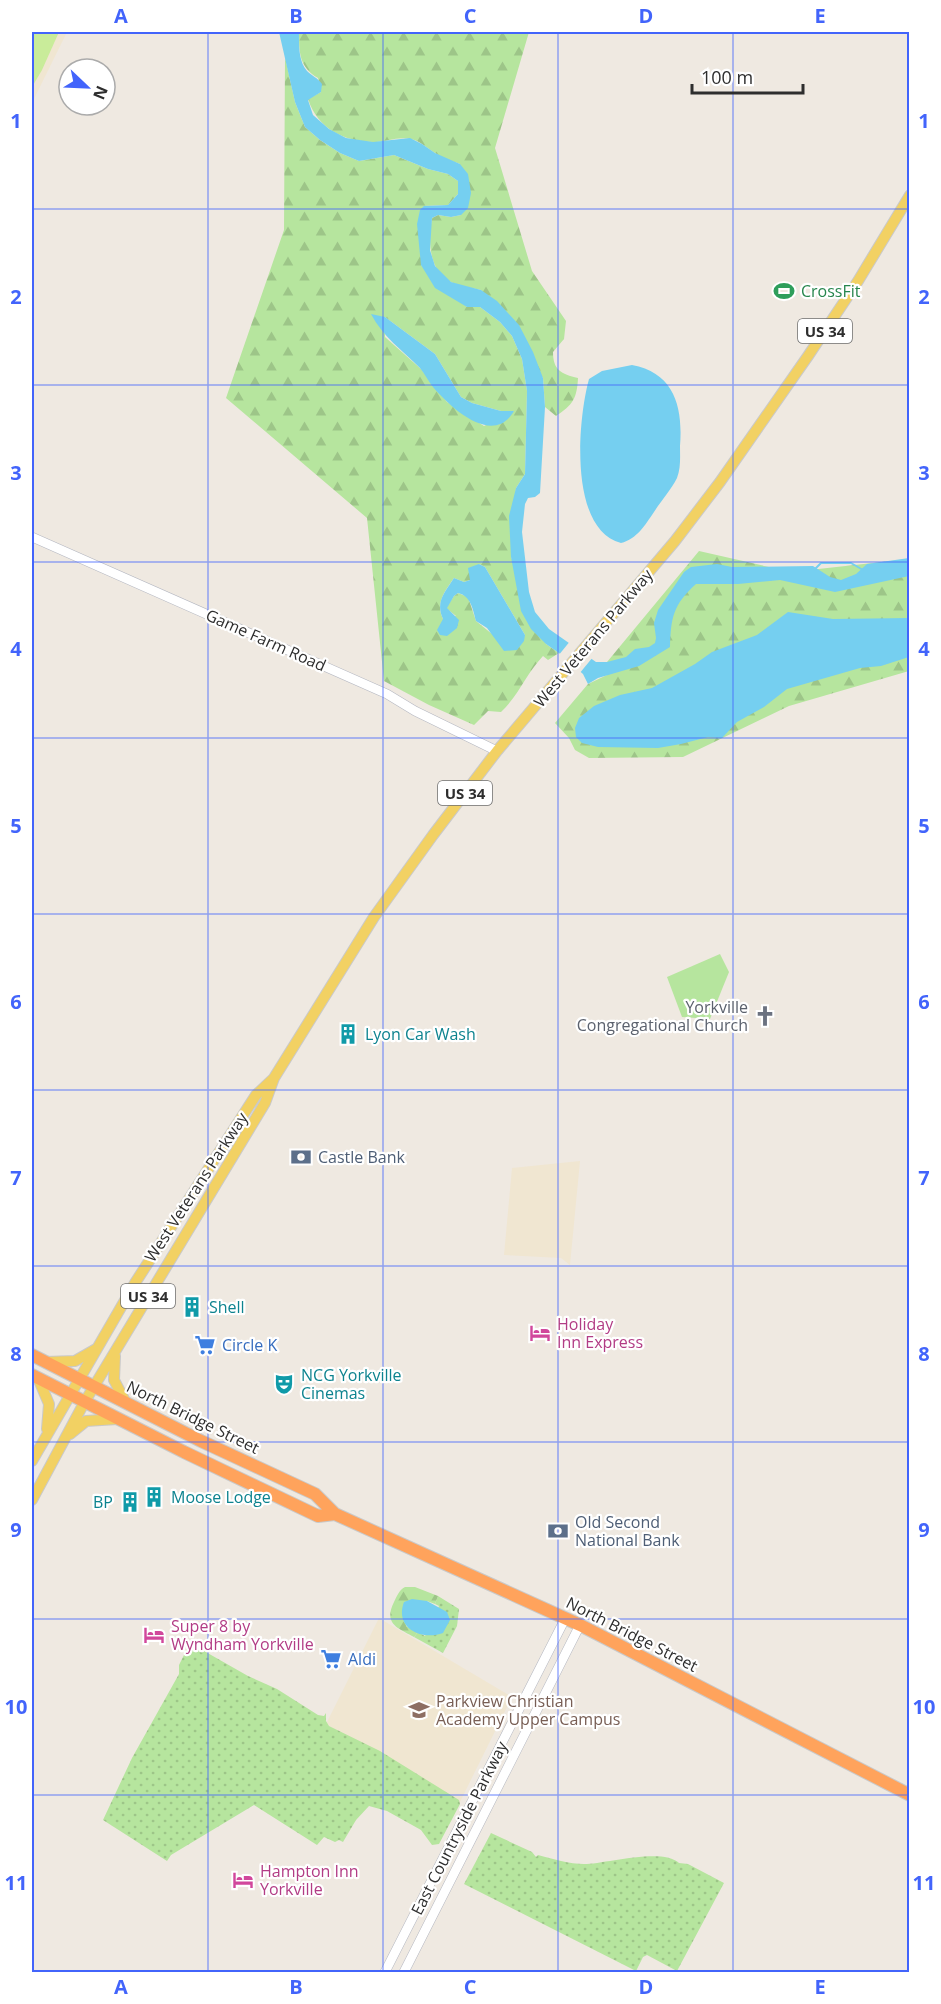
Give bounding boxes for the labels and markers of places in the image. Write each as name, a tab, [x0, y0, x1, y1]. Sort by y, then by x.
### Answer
sports icon: CrossFit	[772, 279, 796, 303]
place label: CrossFit	[801, 280, 861, 302]
place label: Yorkville Congregational Church	[577, 996, 748, 1036]
church icon: Yorkville Congregational Church	[753, 1004, 777, 1028]
building icon: Lyon Car Wash	[336, 1022, 360, 1046]
place label: Lyon Car Wash	[365, 1023, 476, 1045]
bank icon: Castle Bank	[289, 1145, 313, 1169]
place label: Castle Bank	[318, 1146, 406, 1168]
building icon: Shell	[180, 1295, 204, 1319]
place label: Shell	[209, 1296, 245, 1318]
place label: Holiday Inn Express	[557, 1313, 643, 1353]
hotel icon: Holiday Inn Express	[528, 1321, 552, 1345]
supermarket icon: Circle K	[193, 1333, 217, 1357]
place label: Circle K	[222, 1334, 278, 1356]
place label: NCG Yorkville Cinemas	[301, 1364, 402, 1404]
theatre icon: NCG Yorkville Cinemas	[272, 1372, 296, 1396]
building icon: Moose Lodge	[142, 1485, 166, 1509]
place label: Moose Lodge	[171, 1486, 271, 1508]
building icon: BP	[118, 1490, 142, 1514]
place label: BP	[93, 1491, 113, 1513]
place label: Old Second National Bank	[575, 1511, 680, 1551]
bank icon: Old Second National Bank	[546, 1519, 570, 1543]
place label: Super 8 by Wyndham Yorkville	[171, 1615, 314, 1655]
hotel icon: Super 8 by Wyndham Yorkville	[142, 1623, 166, 1647]
supermarket icon: Aldi	[319, 1647, 343, 1671]
place label: Aldi	[348, 1648, 376, 1670]
place label: Parkview Christian Academy Upper Campus	[436, 1690, 620, 1730]
school or university icon: Parkview Christian Academy Upper Campus	[407, 1698, 431, 1722]
place label: Hampton Inn Yorkville	[260, 1860, 359, 1900]
hotel icon: Hampton Inn Yorkville	[231, 1868, 255, 1892]

